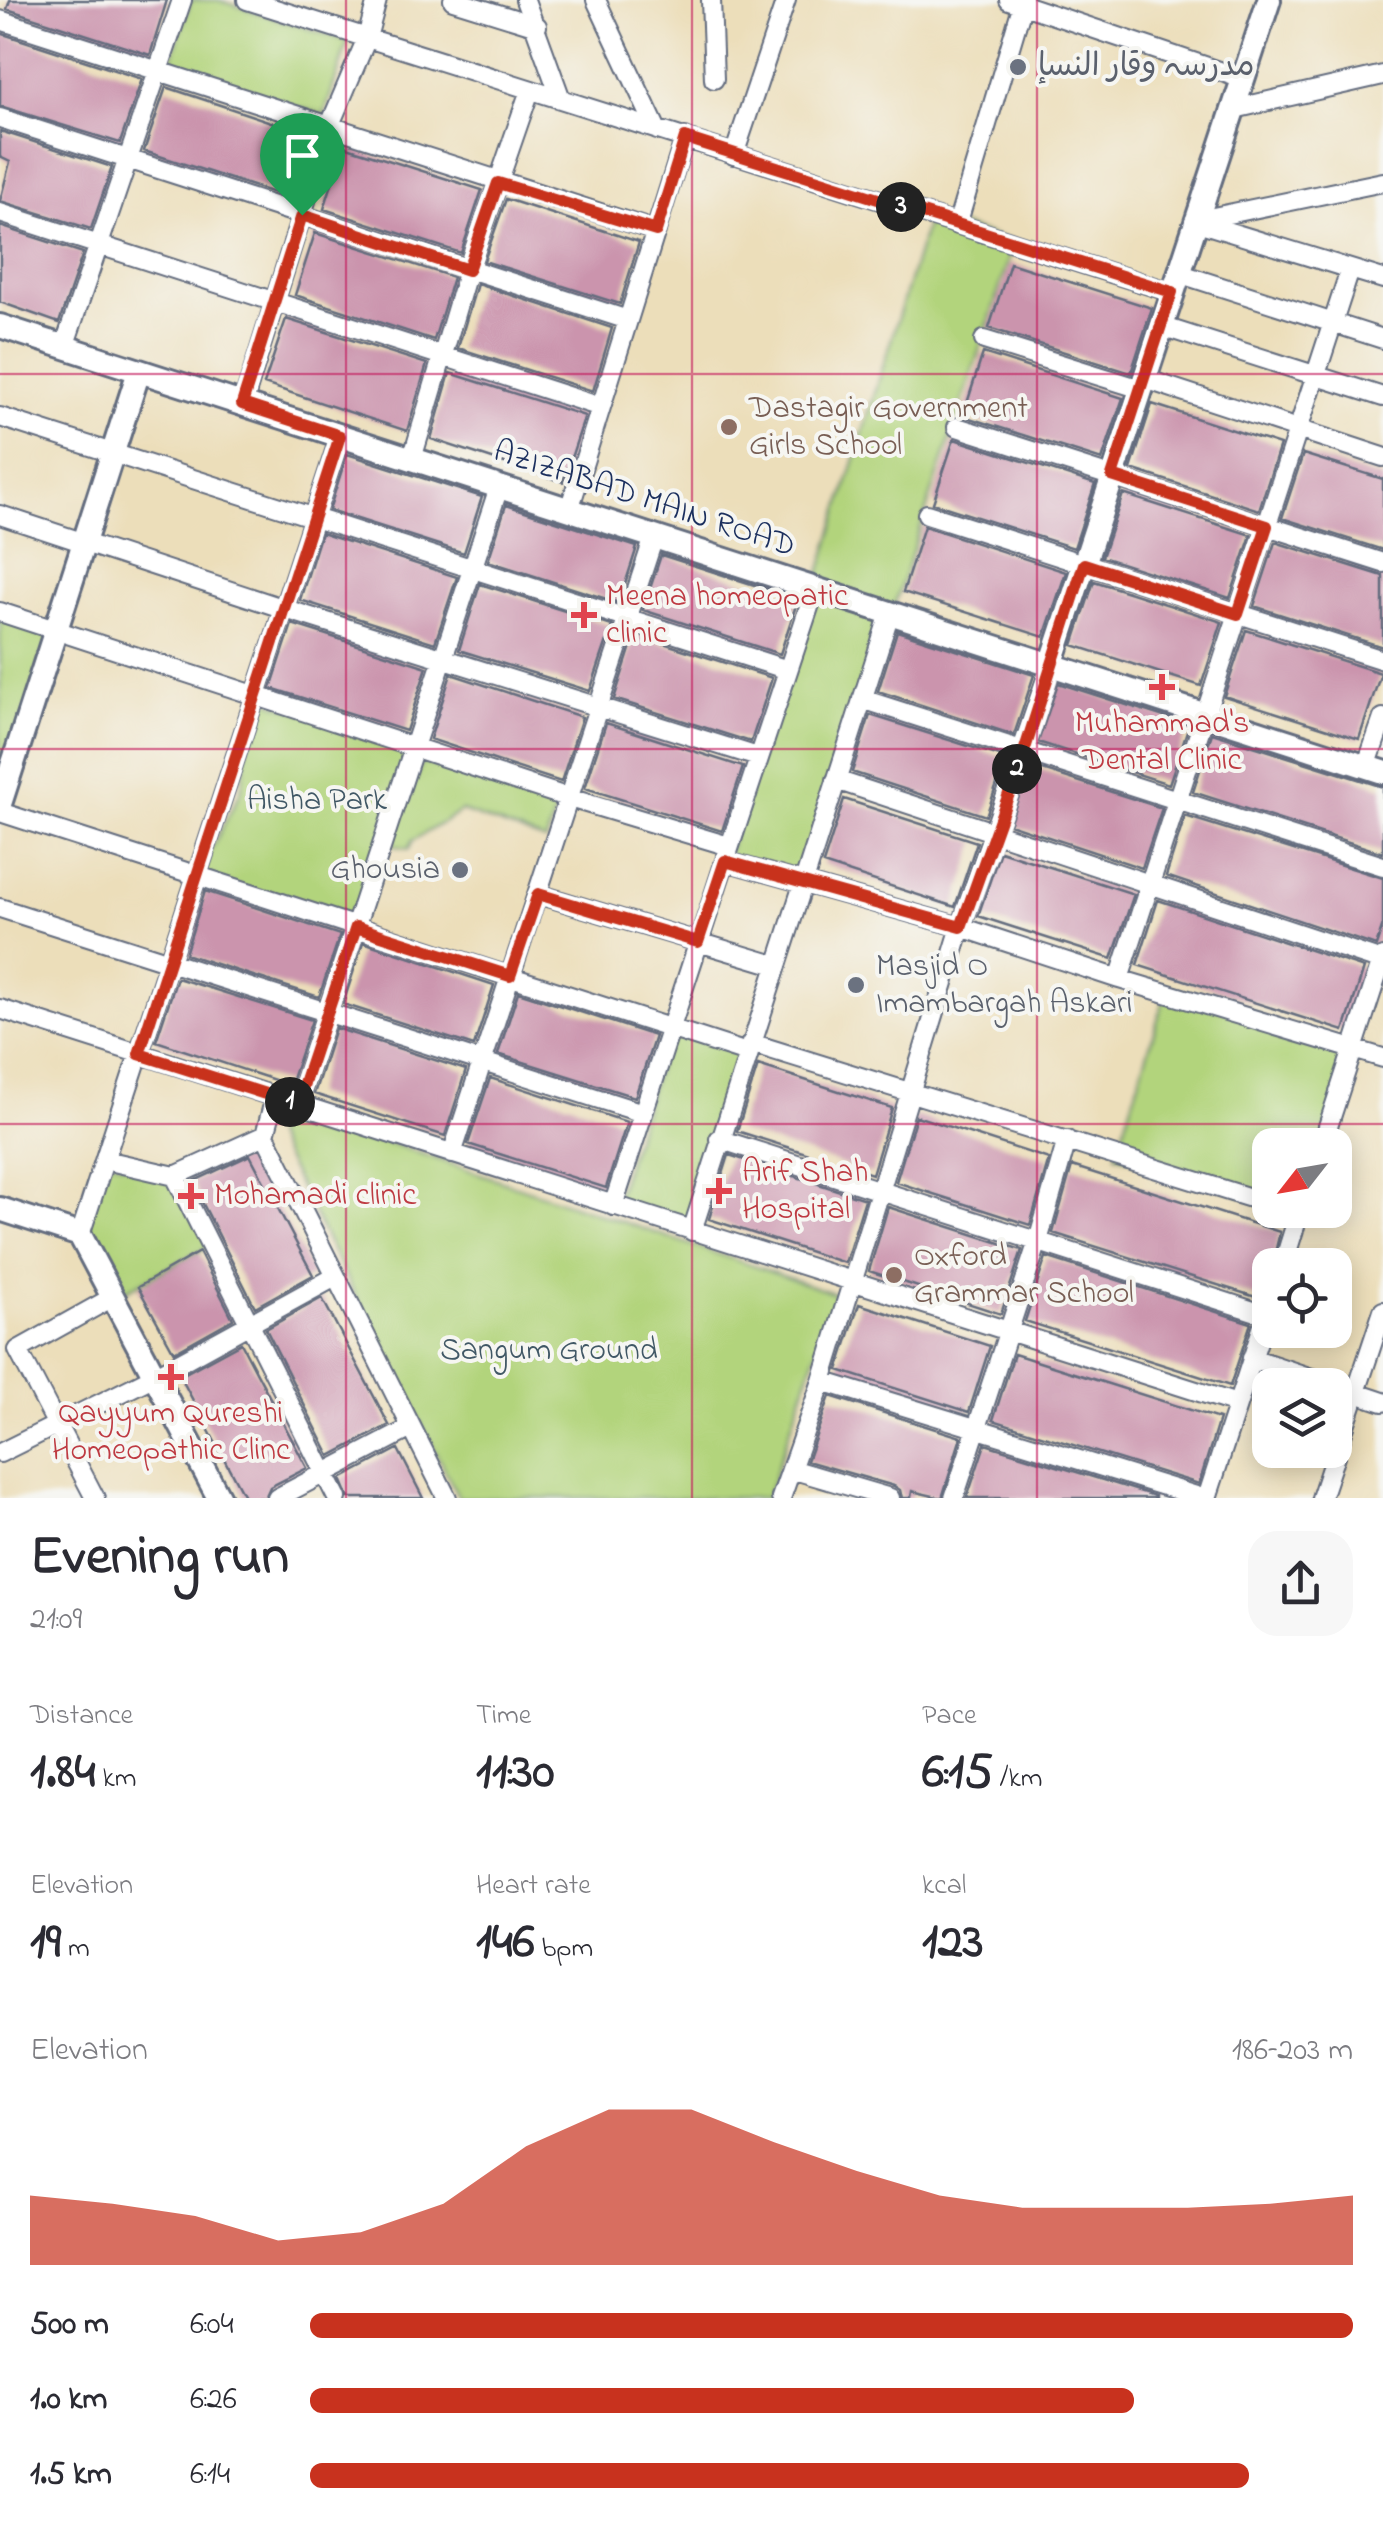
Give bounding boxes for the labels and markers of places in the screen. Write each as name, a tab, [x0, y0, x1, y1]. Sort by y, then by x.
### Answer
place label: مدرسہ وقار النسإ	[1038, 44, 1255, 91]
marker: مدرسہ وقار النسإ	[1007, 56, 1029, 78]
pin	[260, 113, 345, 216]
pin: 3	[876, 182, 926, 232]
place label: Dastagir Government Girls School	[748, 386, 1028, 470]
marker: Dastagir Government Girls School	[718, 416, 740, 438]
place label: Meena homeopatic clinic	[606, 574, 849, 658]
marker: Meena homeopatic clinic	[571, 602, 597, 628]
marker: Muhammad's Dental Clinic	[1149, 674, 1175, 700]
place label: Muhammad's Dental Clinic	[1075, 701, 1249, 785]
pin: 2	[992, 744, 1042, 794]
place label: Ghousia	[331, 847, 440, 894]
marker: Ghousia	[449, 859, 471, 881]
place label: Masjid O Imambargah Askari	[876, 944, 1132, 1028]
marker: Masjid O Imambargah Askari	[845, 974, 867, 996]
pin: 1	[265, 1077, 315, 1127]
place label: Arif Shah Hospital	[742, 1150, 868, 1234]
place label: Mohamadi clinic	[214, 1173, 417, 1220]
marker: Arif Shah Hospital	[706, 1178, 732, 1204]
marker: Mohamadi clinic	[178, 1183, 204, 1209]
place label: Oxford Grammar School	[914, 1234, 1134, 1318]
marker: Oxford Grammar School	[883, 1264, 905, 1286]
marker: Qayyum Qureshi Homeopathic Clinc	[158, 1364, 184, 1390]
place label: Qayyum Qureshi Homeopathic Clinc	[52, 1391, 291, 1475]

